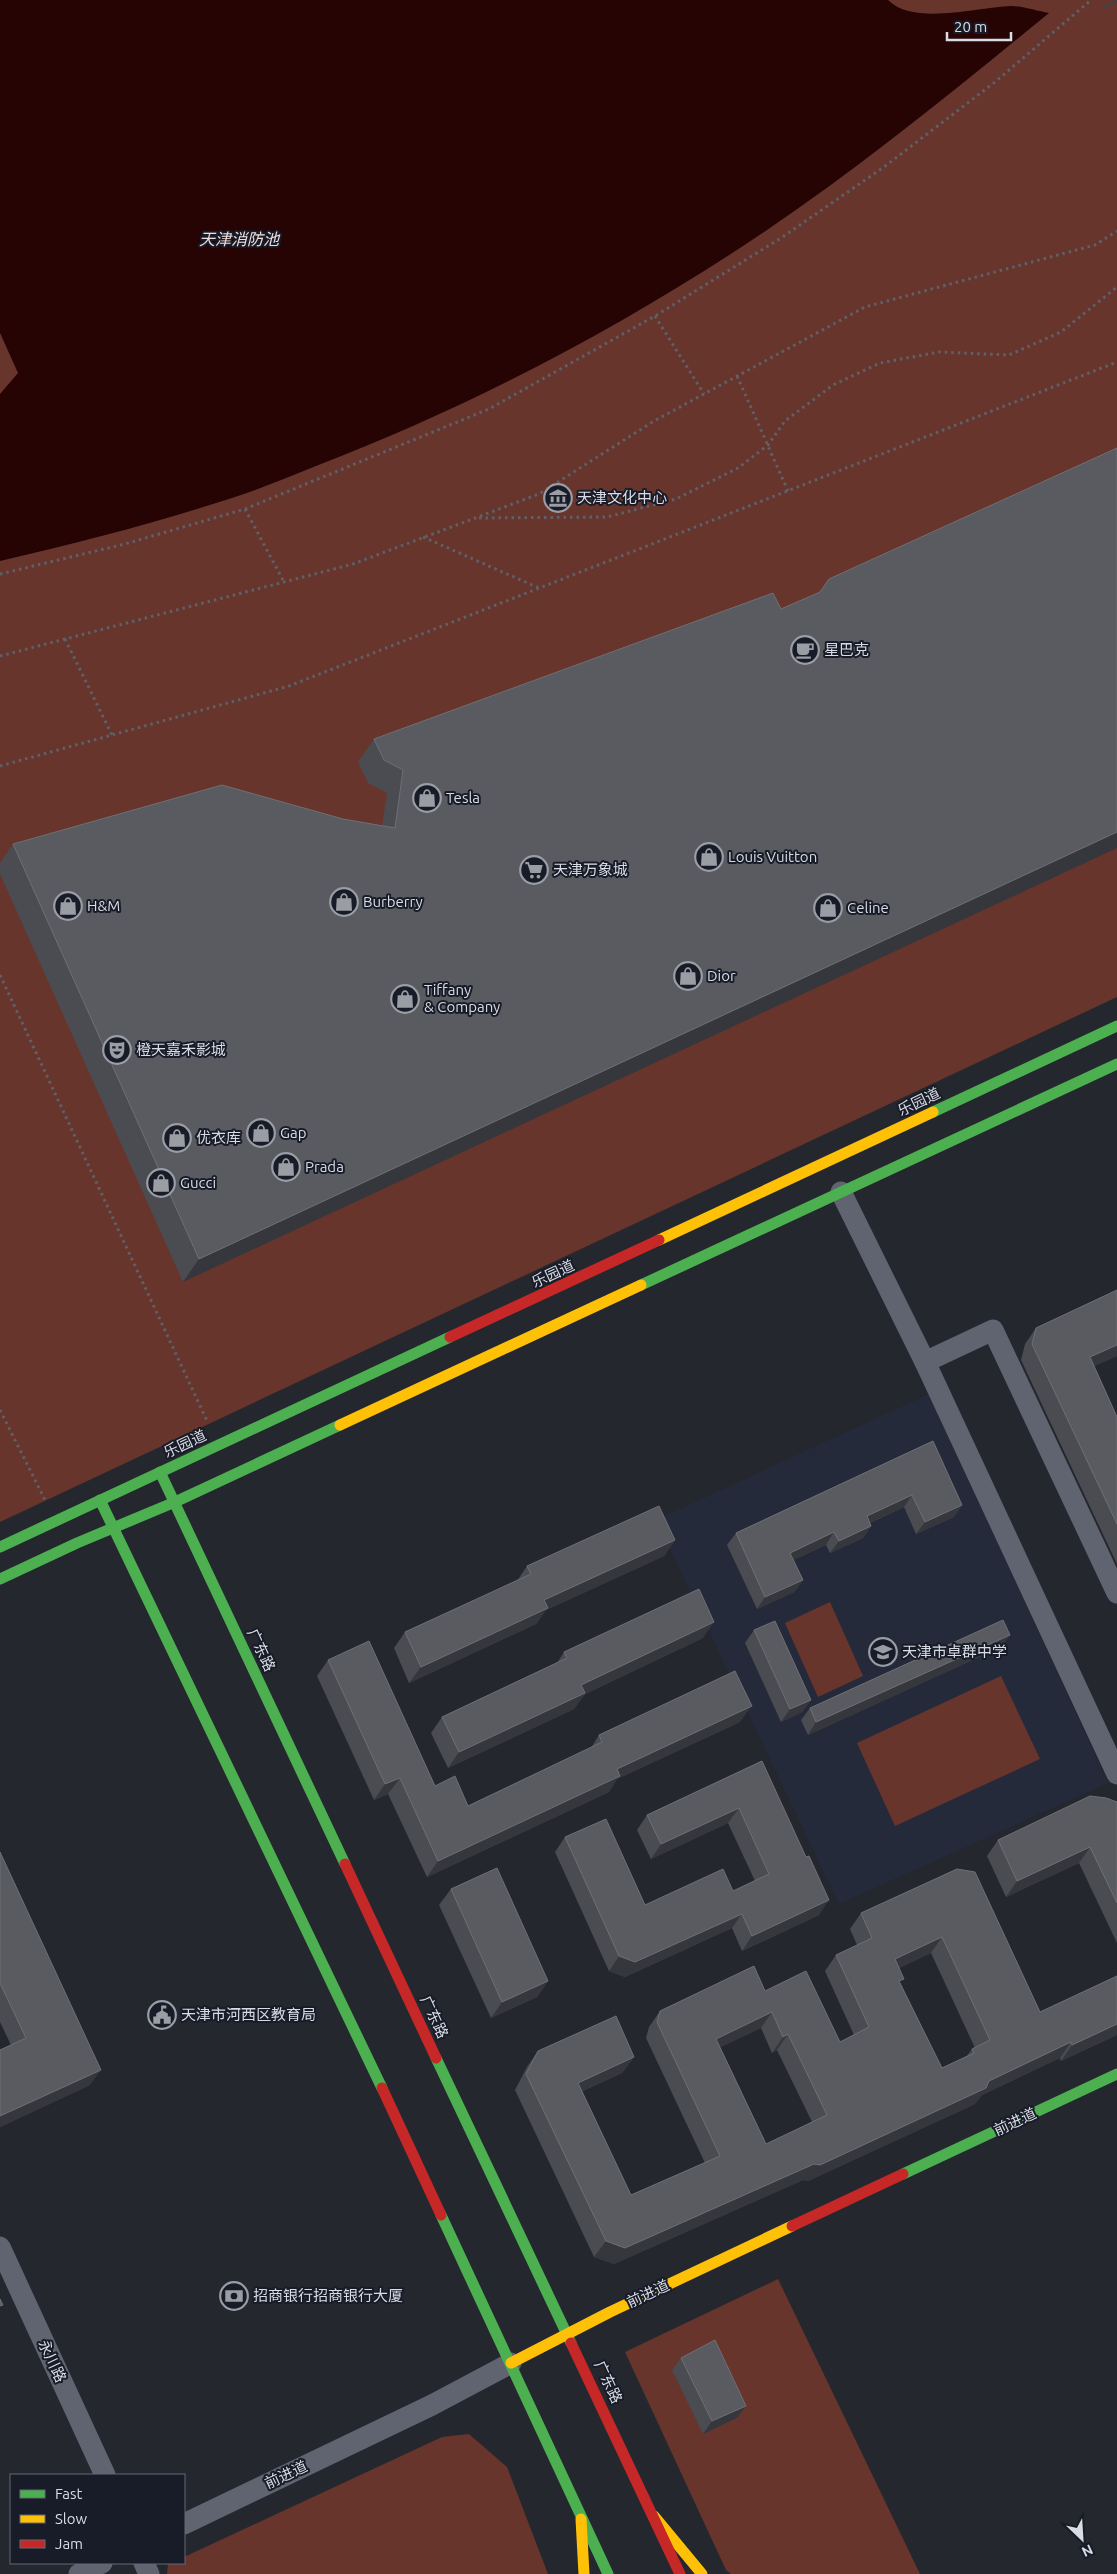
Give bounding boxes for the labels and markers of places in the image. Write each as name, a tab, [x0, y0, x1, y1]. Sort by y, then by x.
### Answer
museum icon: 天津文化中心	[543, 483, 573, 513]
place label: 天津文化中心	[577, 489, 667, 506]
cafe icon: 星巴克	[790, 635, 820, 665]
place label: 星巴克	[824, 641, 869, 658]
shop icon: Tesla	[412, 783, 442, 813]
place label: Tesla	[446, 789, 480, 806]
shop icon: Louis Vuitton	[694, 842, 724, 872]
place label: Louis Vuitton	[728, 848, 817, 865]
supermarket icon: 天津万象城	[519, 855, 549, 885]
place label: 天津万象城	[553, 861, 628, 878]
shop icon: Burberry	[329, 887, 359, 917]
shop icon: H&M	[53, 891, 83, 921]
place label: Burberry	[363, 893, 423, 910]
shop icon: Celine	[813, 893, 843, 923]
place label: H&M	[87, 897, 120, 914]
place label: Celine	[847, 899, 889, 916]
shop icon: Dior	[673, 961, 703, 991]
place label: Dior	[707, 967, 736, 984]
place label: Tiffany & Company	[424, 981, 500, 1015]
shop icon: Tiffany & Company	[390, 984, 420, 1014]
theatre icon: 橙天嘉禾影城	[102, 1035, 132, 1065]
place label: 橙天嘉禾影城	[136, 1041, 226, 1058]
shop icon: Gap	[246, 1118, 276, 1148]
shop icon: 优衣库	[162, 1123, 192, 1153]
place label: Gap	[280, 1124, 306, 1141]
place label: 优衣库	[196, 1129, 241, 1146]
shop icon: Prada	[271, 1152, 301, 1182]
place label: Prada	[305, 1158, 344, 1175]
shop icon: Gucci	[146, 1168, 176, 1198]
place label: Gucci	[180, 1174, 216, 1191]
school or university icon: 天津市卓群中学	[868, 1637, 898, 1667]
place label: 天津市卓群中学	[902, 1643, 1007, 1660]
public building icon: 天津市河西区教育局	[147, 2000, 177, 2030]
place label: 天津市河西区教育局	[181, 2006, 316, 2023]
bank icon: 招商银行招商银行大厦	[219, 2281, 249, 2311]
place label: 招商银行招商银行大厦	[253, 2287, 403, 2304]

